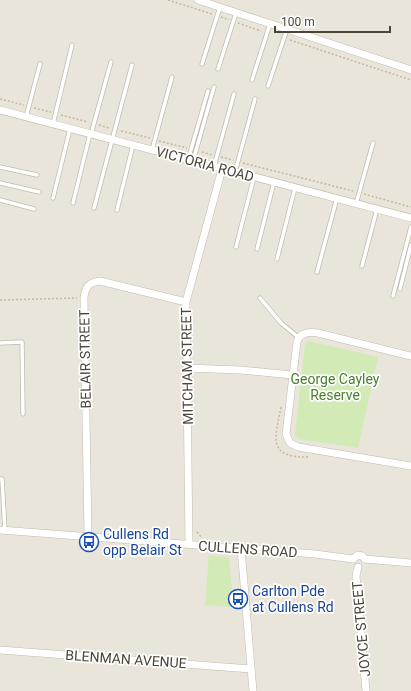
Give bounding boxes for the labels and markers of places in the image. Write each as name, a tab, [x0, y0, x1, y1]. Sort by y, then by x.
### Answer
place label: Cullens Rd opp Belair St	[103, 526, 182, 558]
bus stop icon: Cullens Rd opp Belair St	[78, 531, 100, 553]
place label: Carlton Pde at Cullens Rd	[252, 583, 334, 615]
bus stop icon: Carlton Pde at Cullens Rd	[227, 588, 249, 610]

